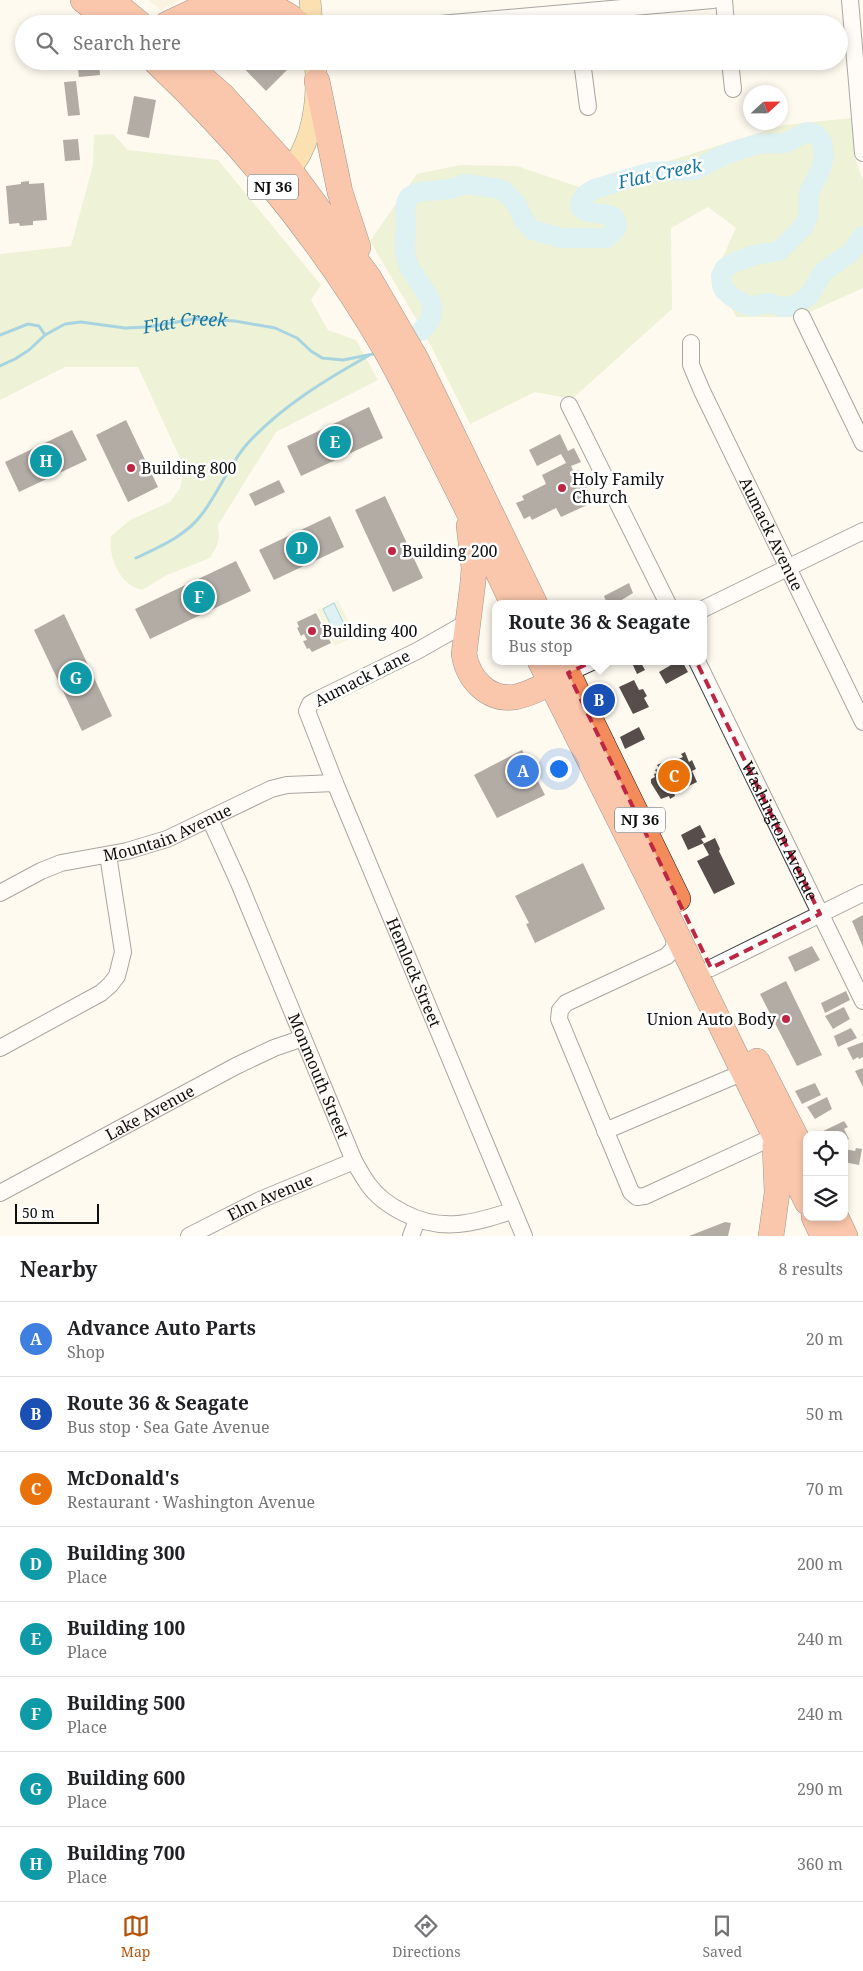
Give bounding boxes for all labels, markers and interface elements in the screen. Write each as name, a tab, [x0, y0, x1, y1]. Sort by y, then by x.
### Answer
search box	[15, 15, 848, 70]
icon: search	[33, 29, 61, 57]
text: Search here	[73, 30, 181, 56]
north arrow	[743, 85, 788, 130]
water label: Flat Creek	[615, 152, 705, 194]
road number: NJ 36	[248, 174, 298, 200]
water label: Flat Creek	[140, 306, 229, 339]
pin: E	[319, 423, 351, 461]
pin: H	[30, 442, 62, 480]
place label: Building 800	[141, 457, 237, 479]
marker: Building 800	[125, 462, 137, 474]
place label: Holy Family Church	[572, 468, 665, 508]
street label: Aumack Avenue	[734, 473, 808, 594]
marker: Holy Family Church	[556, 482, 568, 494]
pin: D	[286, 529, 318, 567]
place label: Building 200	[402, 540, 498, 562]
marker: Building 200	[386, 545, 398, 557]
pin: F	[183, 578, 215, 616]
popup	[492, 600, 707, 665]
text: Route 36 & Seagate	[509, 609, 690, 635]
place label: Building 400	[322, 620, 418, 642]
marker: Building 400	[306, 625, 318, 637]
text: Bus stop	[509, 635, 573, 657]
street label: Aumack Lane	[310, 644, 414, 712]
pin: G	[60, 659, 92, 697]
pin: B	[583, 681, 615, 719]
pin: A	[507, 752, 539, 790]
your location	[546, 756, 572, 782]
pin: C	[658, 757, 690, 795]
street label: Washington Avenue	[737, 757, 823, 904]
street label: Mountain Avenue	[101, 799, 235, 866]
road number: NJ 36	[615, 808, 665, 832]
street label: Hemlock Street	[381, 914, 447, 1031]
place label: Union Auto Body	[647, 1008, 777, 1030]
street label: Monmouth Street	[283, 1010, 355, 1142]
marker: Union Auto Body	[780, 1013, 792, 1025]
street label: Lake Avenue	[101, 1080, 198, 1145]
map controls	[803, 1131, 848, 1221]
button: locate	[803, 1131, 848, 1176]
street label: Elm Avenue	[224, 1168, 316, 1226]
button: layers	[803, 1176, 848, 1221]
scale bar	[15, 1201, 99, 1224]
text: 50 m	[22, 1203, 55, 1222]
text: Nearby	[20, 1255, 98, 1283]
text: 8 results	[779, 1258, 843, 1280]
text: Advance Auto Parts	[67, 1315, 256, 1341]
text: A	[30, 1328, 42, 1350]
text: 20 m	[806, 1328, 843, 1350]
text: Shop	[67, 1341, 105, 1363]
text: Route 36 & Seagate	[67, 1390, 249, 1416]
text: B	[31, 1403, 41, 1425]
text: 50 m	[806, 1403, 843, 1425]
text: Bus stop · Sea Gate Avenue	[67, 1416, 270, 1438]
text: McDonald's	[67, 1465, 179, 1491]
text: C	[31, 1478, 41, 1500]
text: 70 m	[806, 1478, 843, 1500]
text: Restaurant · Washington Avenue	[67, 1491, 315, 1513]
text: Building 300	[67, 1540, 185, 1566]
text: D	[30, 1553, 42, 1575]
text: 200 m	[797, 1553, 843, 1575]
text: Place	[67, 1566, 107, 1588]
text: Building 100	[67, 1615, 185, 1641]
text: E	[31, 1628, 41, 1650]
text: 240 m	[797, 1628, 843, 1650]
text: Place	[67, 1641, 107, 1663]
text: Building 500	[67, 1690, 185, 1716]
text: F	[31, 1703, 41, 1725]
text: 240 m	[797, 1703, 843, 1725]
text: Place	[67, 1716, 107, 1738]
text: Building 600	[67, 1765, 185, 1791]
text: G	[30, 1778, 42, 1800]
text: 290 m	[797, 1778, 843, 1800]
text: Place	[67, 1791, 107, 1813]
text: Building 700	[67, 1840, 185, 1866]
text: H	[29, 1853, 43, 1875]
text: 360 m	[797, 1853, 843, 1875]
text: Place	[67, 1866, 107, 1888]
tab: Map	[121, 1912, 150, 1961]
tab: Directions	[392, 1912, 461, 1961]
tab: Saved	[702, 1912, 742, 1961]

